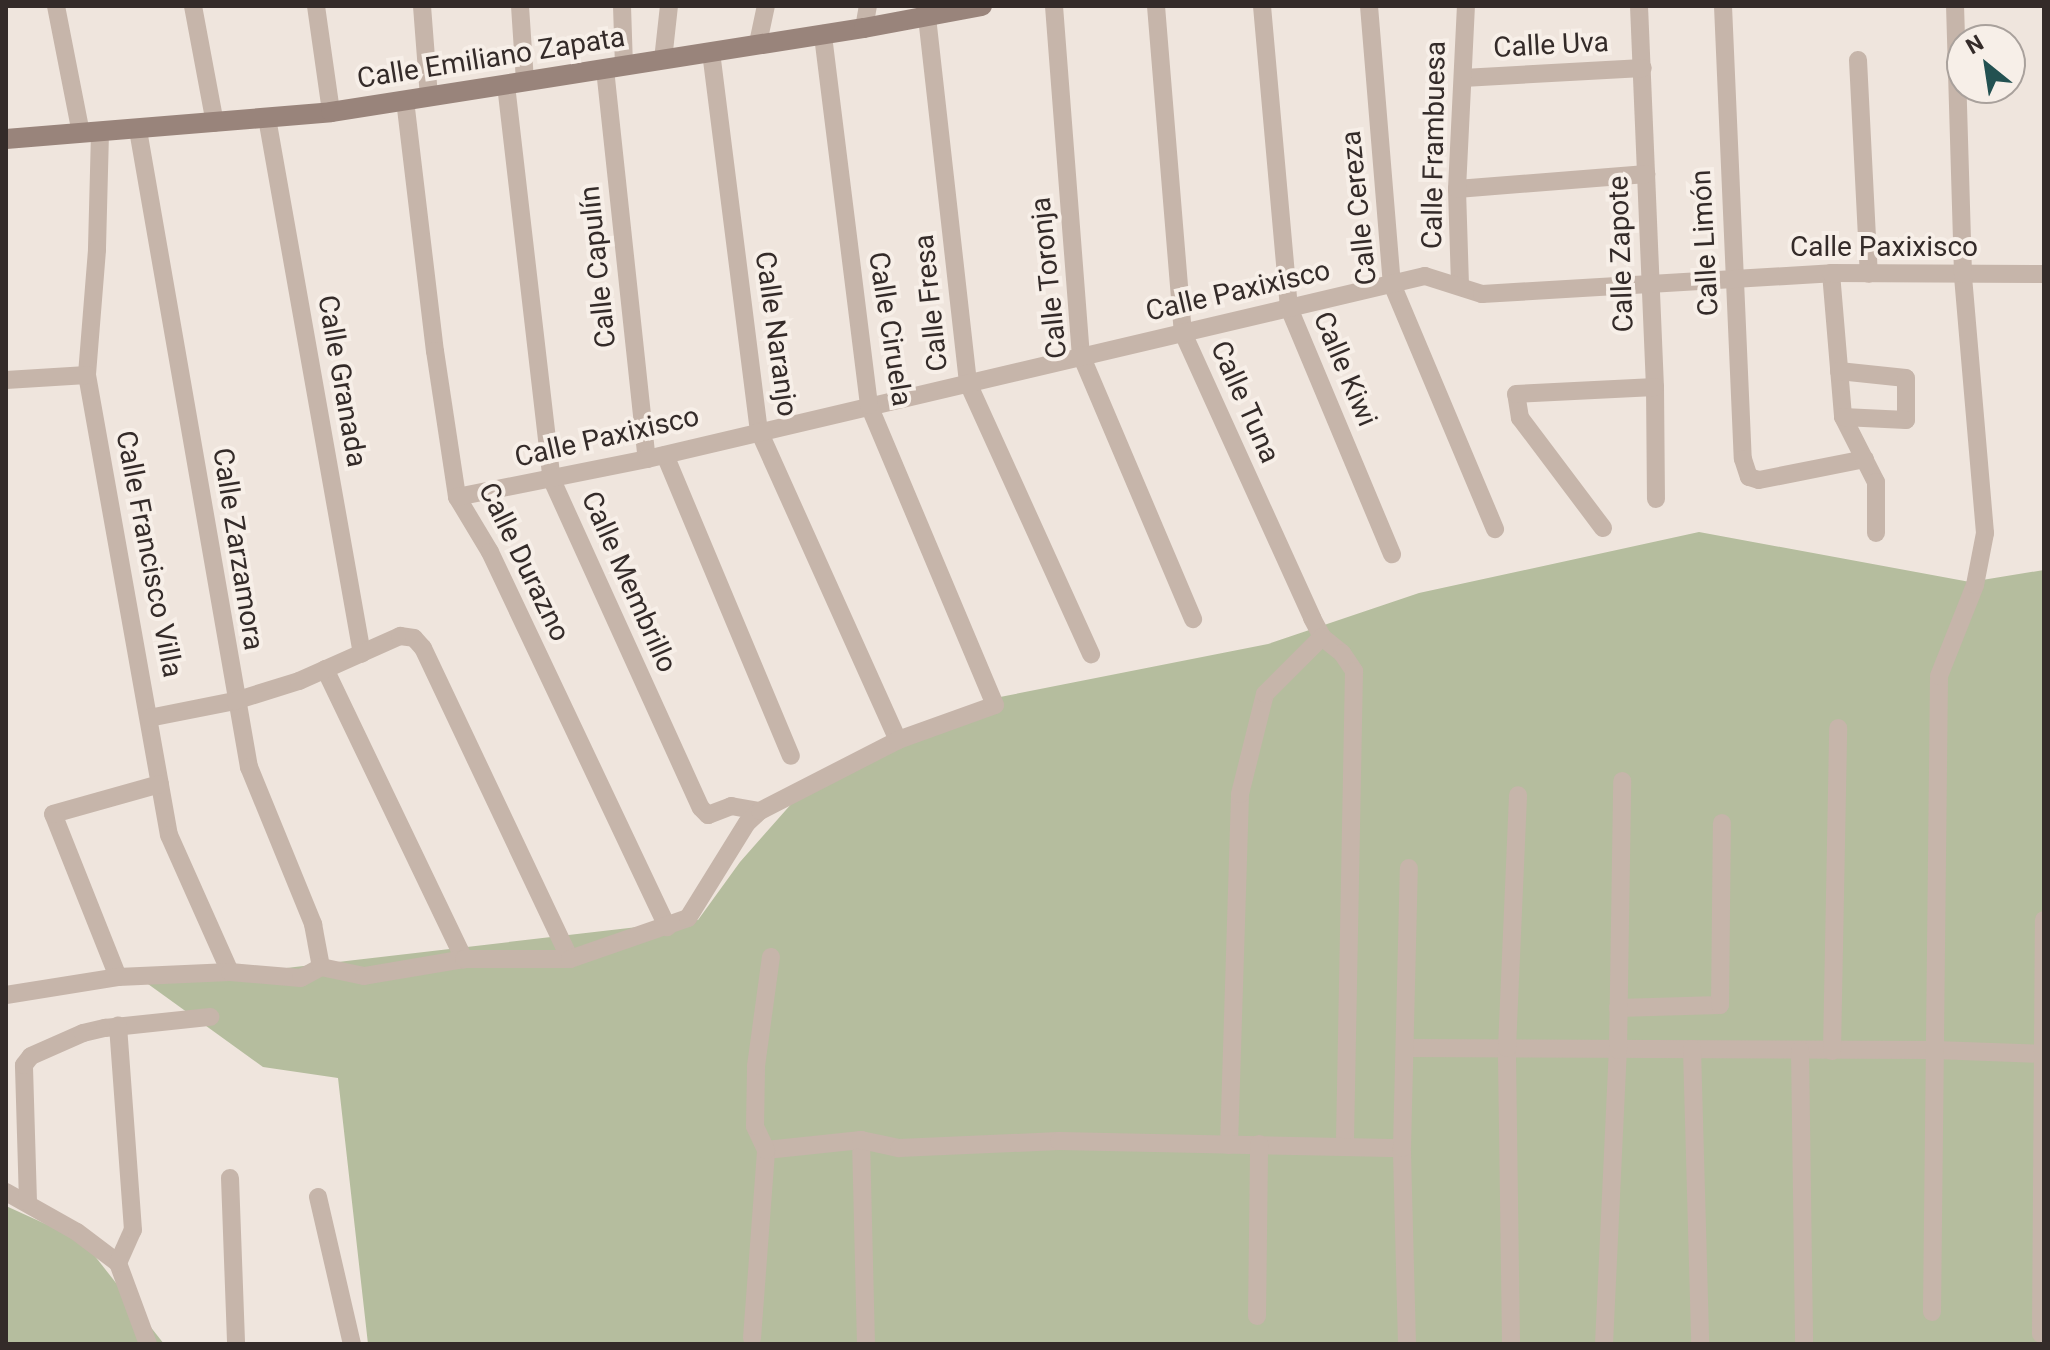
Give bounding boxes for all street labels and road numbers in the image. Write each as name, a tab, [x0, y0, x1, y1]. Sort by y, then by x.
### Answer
street label: Calle Emiliano Zapata	[355, 20, 627, 96]
street label: Calle Uva	[1492, 25, 1610, 65]
street label: Calle Frambuesa	[1415, 41, 1453, 249]
street label: Calle Cereza	[1334, 129, 1384, 287]
street label: Calle Limón	[1684, 169, 1726, 317]
street label: Calle Zapote	[1601, 175, 1641, 333]
street label: Calle Capulín	[573, 184, 623, 350]
street label: Calle Toronja	[1024, 195, 1074, 361]
street label: Calle Paxixisco	[1790, 230, 1978, 264]
street label: Calle Fresa	[907, 233, 955, 373]
street label: Calle Naranjo	[748, 249, 804, 419]
street label: Calle Ciruela	[861, 249, 919, 409]
street label: Calle Paxixisco	[1143, 253, 1333, 329]
street label: Calle Granada	[310, 292, 374, 470]
street label: Calle Kiwi	[1306, 307, 1384, 431]
street label: Calle Tuna	[1203, 336, 1287, 468]
street label: Calle Paxixisco	[512, 399, 702, 475]
street label: Calle Francisco Villa	[109, 428, 189, 680]
street label: Calle Zarzamora	[205, 446, 271, 652]
street label: Calle Durazno	[471, 477, 577, 647]
street label: Calle Membrillo	[574, 486, 684, 678]

